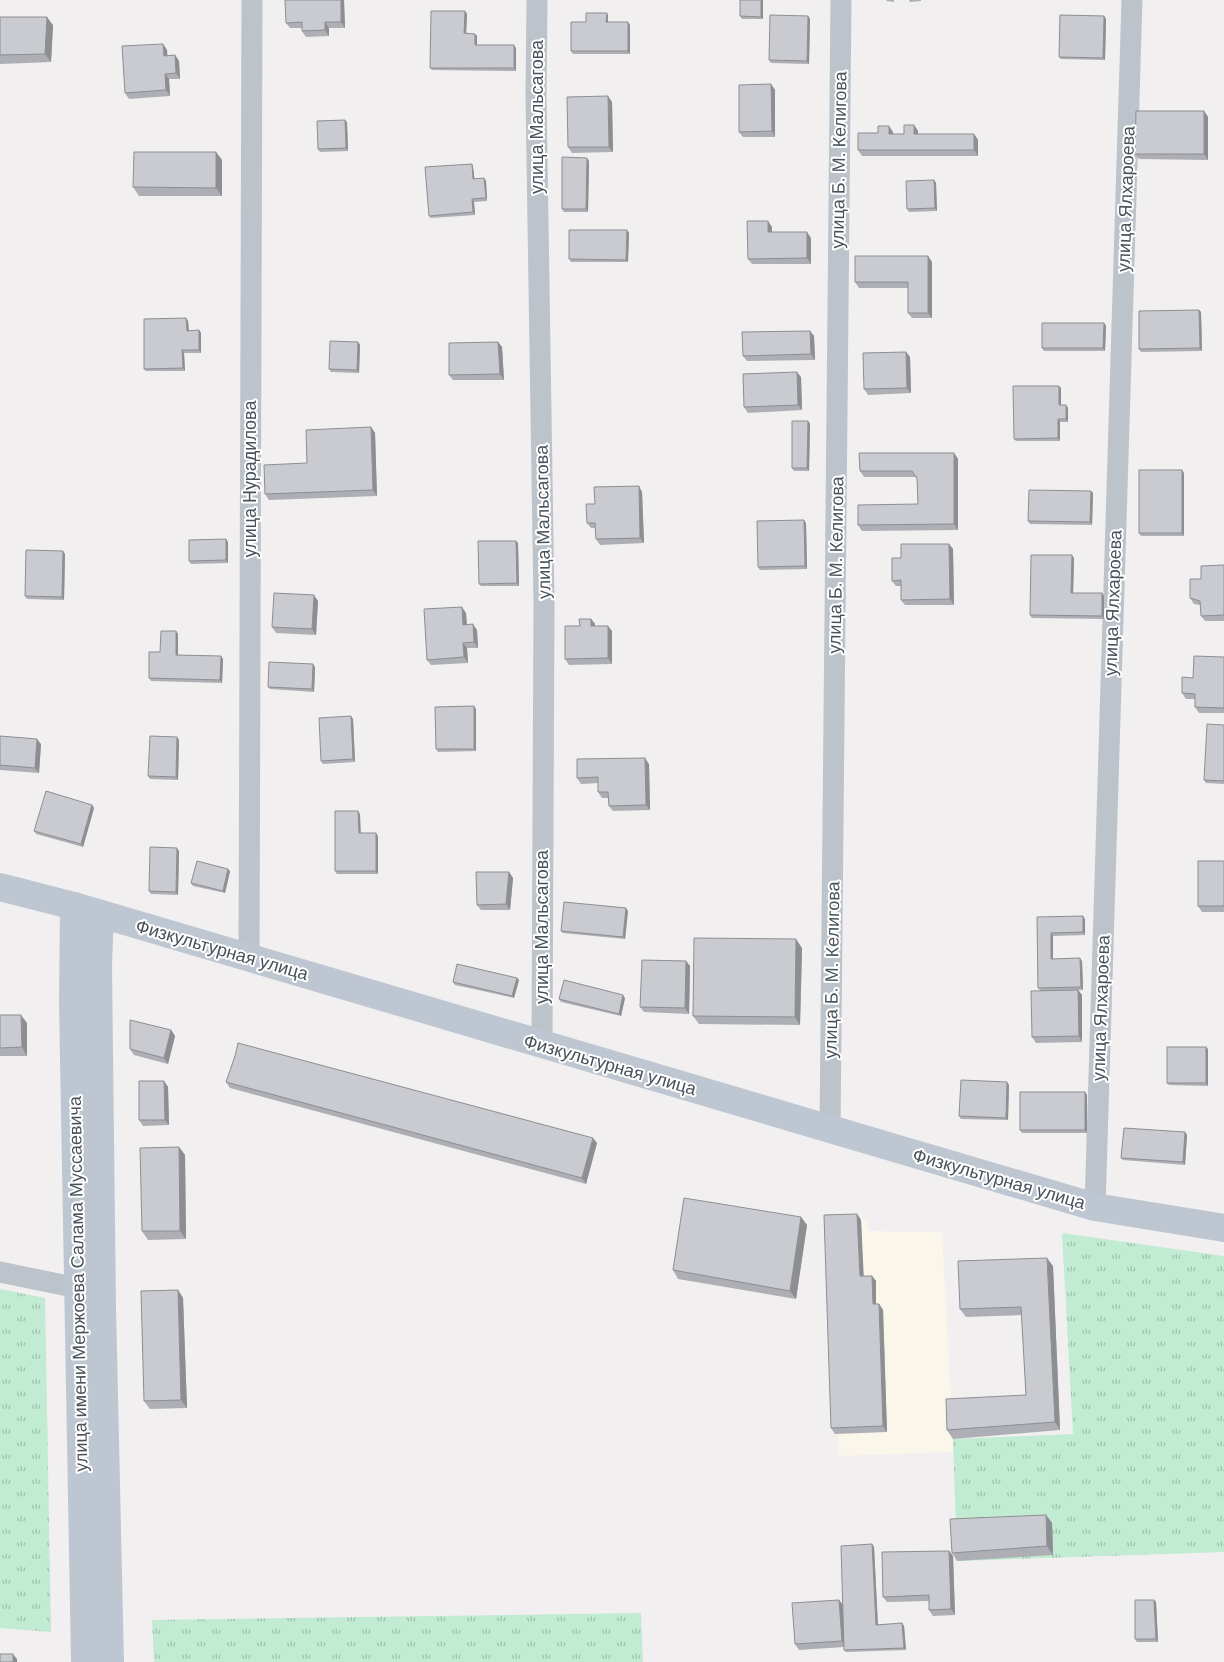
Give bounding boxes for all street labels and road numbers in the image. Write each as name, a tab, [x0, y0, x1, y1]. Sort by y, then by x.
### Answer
street label: улица Мальсагова	[527, 39, 547, 194]
street label: улица Б. М. Келигова	[827, 70, 851, 249]
street label: улица Ялхароева	[1113, 125, 1139, 272]
street label: улица Нурадилова	[240, 400, 260, 557]
street label: улица Мальсагова	[532, 444, 554, 599]
street label: улица Б. М. Келигова	[824, 475, 848, 654]
street label: улица Ялхароева	[1100, 529, 1126, 676]
street label: улица Мальсагова	[532, 849, 552, 1004]
street label: улица Б. М. Келигова	[820, 880, 844, 1059]
street label: Физкультурная улица	[133, 916, 312, 984]
street label: улица Ялхароева	[1088, 934, 1114, 1081]
street label: Физкультурная улица	[521, 1031, 700, 1099]
street label: улица имени Мержоева Салама Муссаевича	[65, 1095, 91, 1472]
street label: Физкультурная улица	[910, 1145, 1089, 1213]

